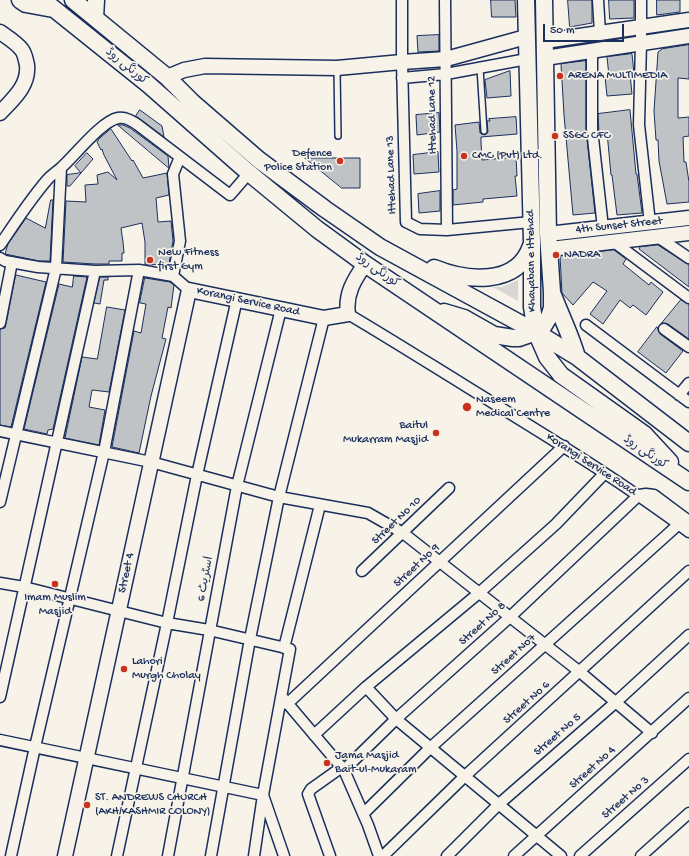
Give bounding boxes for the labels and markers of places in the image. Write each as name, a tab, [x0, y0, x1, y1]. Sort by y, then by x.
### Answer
place label: ARENA MULTIMEDIA	[568, 69, 667, 83]
marker: ARENA MULTIMEDIA	[555, 71, 565, 81]
place label: SSGC CFC	[563, 129, 610, 143]
marker: SSGC CFC	[550, 131, 560, 141]
place label: Defence Police Station	[264, 147, 332, 175]
place label: CMC (Pvt) Ltd.	[472, 149, 543, 163]
marker: CMC (Pvt) Ltd.	[459, 151, 469, 161]
marker: Defence Police Station	[335, 156, 345, 166]
place label: New Fitness first Gym	[158, 246, 219, 274]
place label: NADRA	[564, 248, 600, 262]
marker: NADRA	[551, 250, 561, 260]
marker: New Fitness first Gym	[145, 255, 155, 265]
place label: Naseem Medical Centre	[476, 393, 550, 421]
marker: Naseem Medical Centre	[461, 401, 473, 413]
place label: Baitul Mukarram Masjid	[343, 419, 428, 447]
marker: Baitul Mukarram Masjid	[431, 428, 441, 438]
marker: Imam Muslim Masjid	[50, 579, 60, 589]
place label: Imam Muslim Masjid	[24, 591, 86, 619]
place label: Lahori Murgh Cholay	[132, 655, 201, 683]
marker: Lahori Murgh Cholay	[119, 664, 129, 674]
place label: Jama Masjid Bait-ul-Mukaram	[335, 749, 417, 777]
marker: Jama Masjid Bait-ul-Mukaram	[322, 758, 332, 768]
place label: ST. ANDREWS CHURCH (AKH/KASHMIR COLONY)	[95, 791, 210, 819]
marker: ST. ANDREWS CHURCH (AKH/KASHMIR COLONY)	[82, 800, 92, 810]

